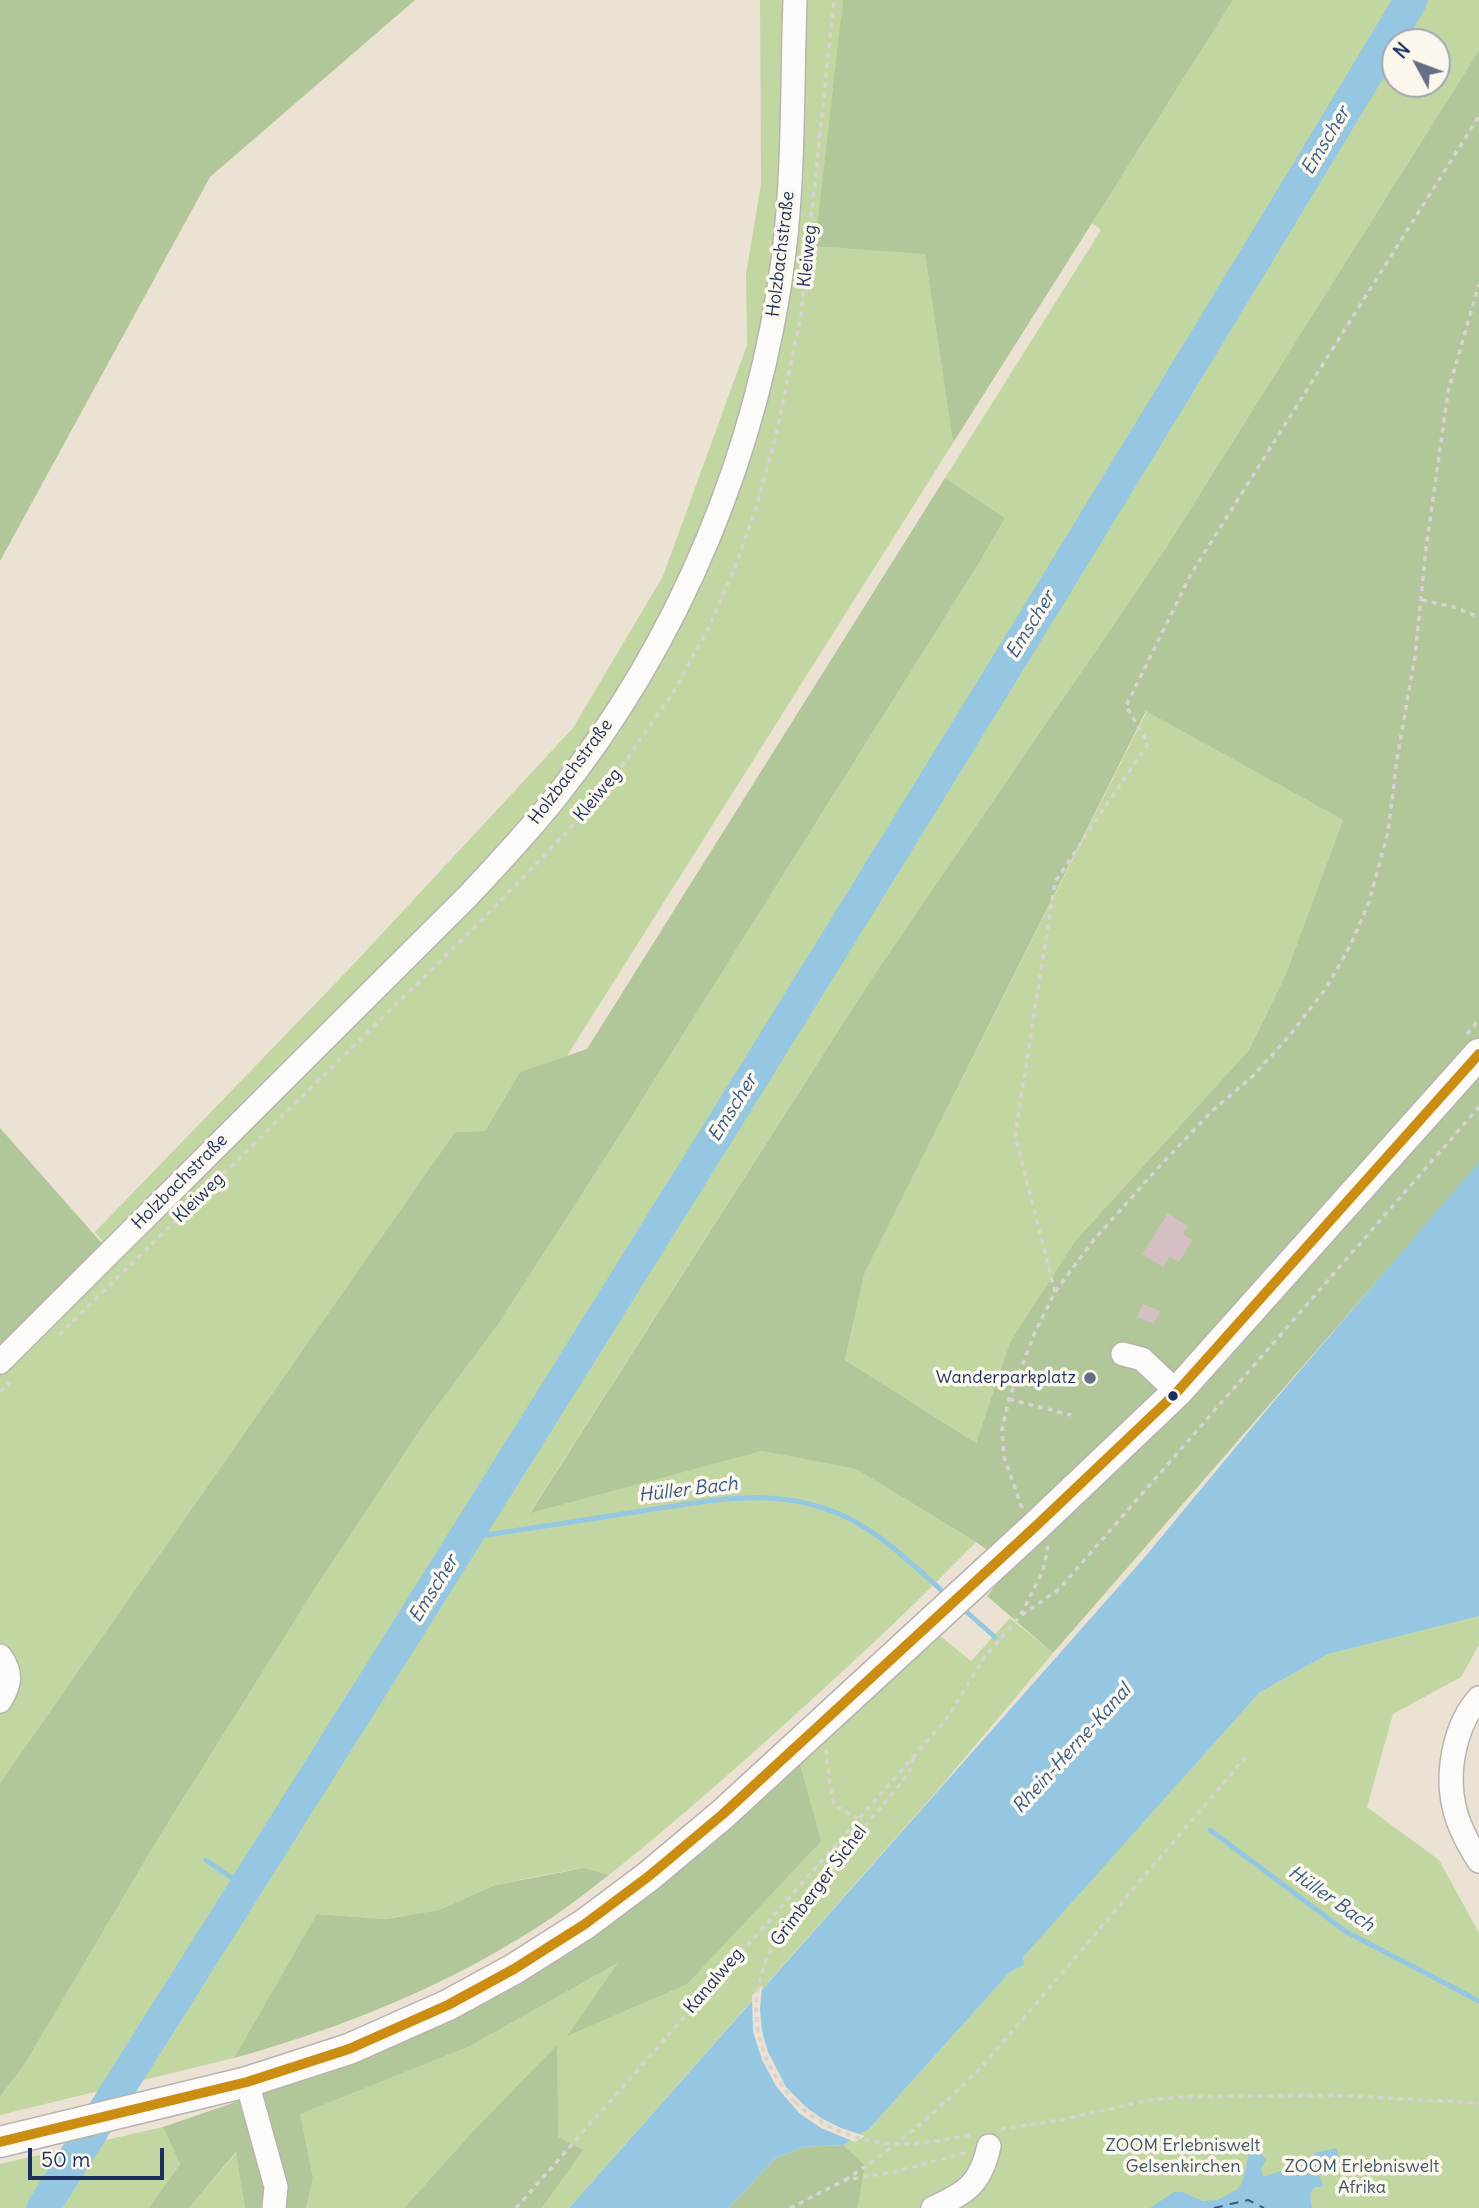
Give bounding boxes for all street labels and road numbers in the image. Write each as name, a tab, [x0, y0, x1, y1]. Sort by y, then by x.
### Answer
street label: Holzbachstraße	[763, 190, 799, 318]
street label: Kleiweg	[794, 224, 822, 288]
street label: Holzbachstraße	[524, 715, 618, 829]
street label: Kleiweg	[570, 764, 626, 826]
street label: Holzbachstraße	[128, 1130, 232, 1234]
street label: Kleiweg	[169, 1168, 229, 1228]
street label: Grimberger Sichel	[767, 1821, 871, 1951]
street label: Kanalweg	[680, 1944, 748, 2018]

